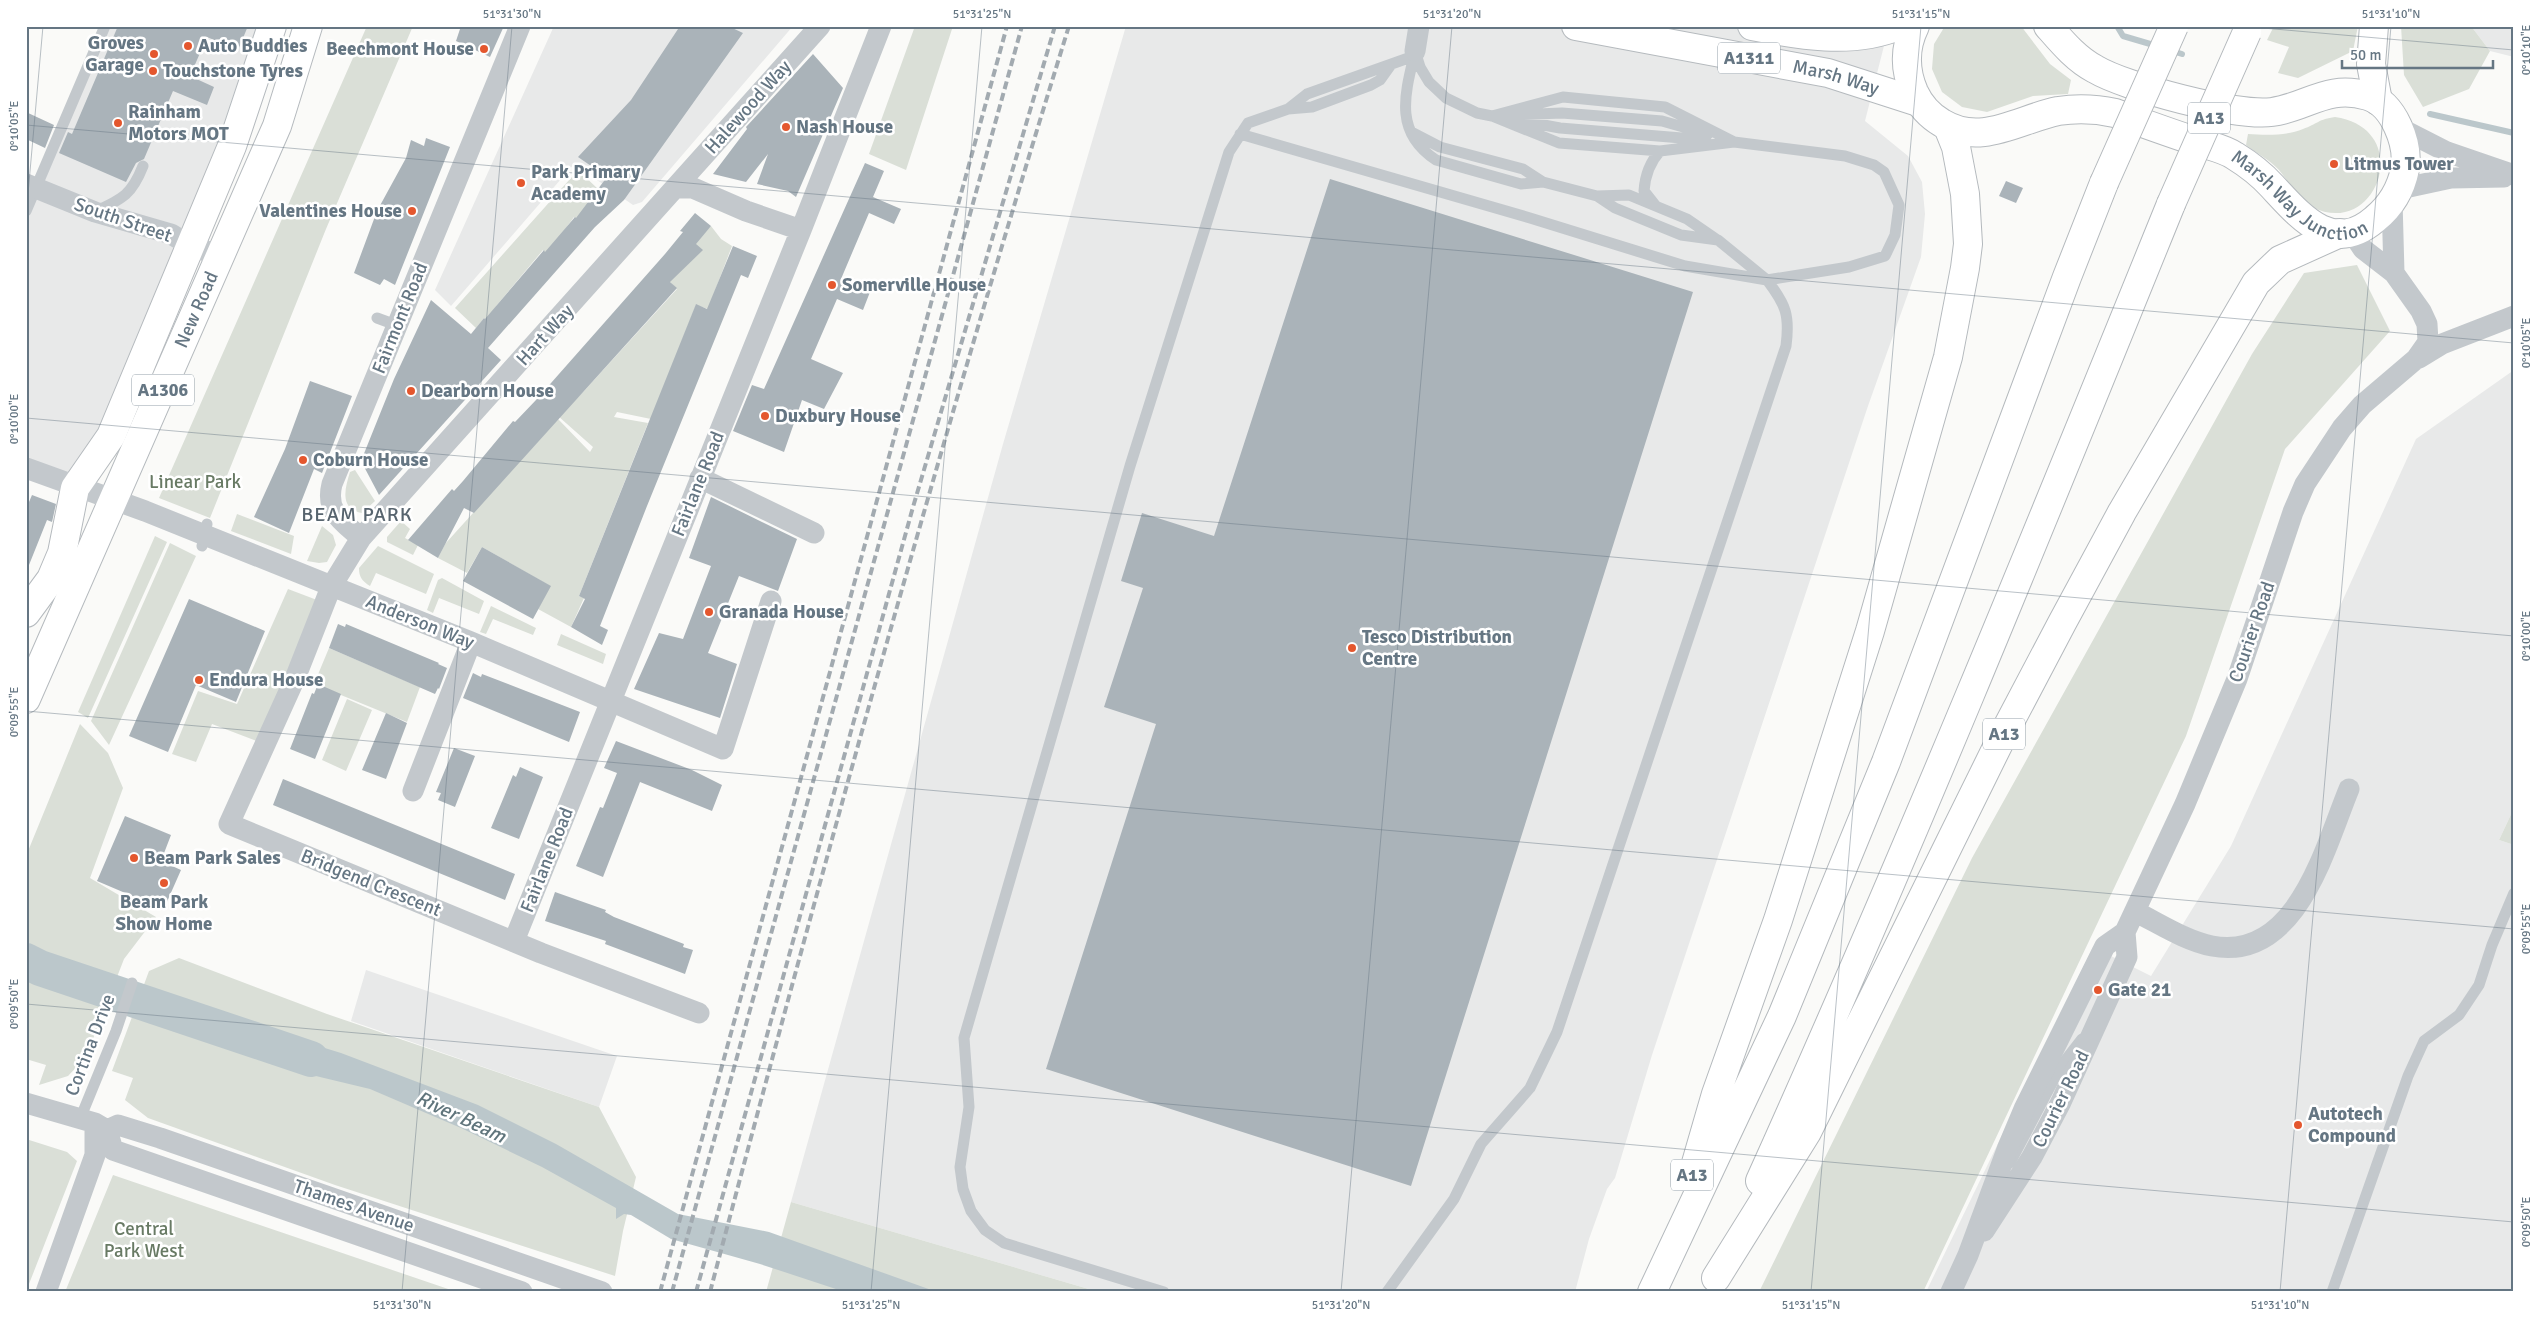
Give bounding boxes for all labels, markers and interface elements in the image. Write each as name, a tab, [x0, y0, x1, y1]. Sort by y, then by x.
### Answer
text: 51°31'30"N	[483, 7, 541, 22]
text: 51°31'25"N	[953, 7, 1011, 22]
text: 51°31'20"N	[1423, 7, 1481, 22]
text: 51°31'15"N	[1892, 7, 1950, 22]
text: 51°31'10"N	[2362, 7, 2420, 22]
text: 0°10'10"E	[2519, 24, 2534, 75]
place label: Groves Garage	[85, 31, 144, 77]
place label: Auto Buddies	[198, 34, 307, 58]
place label: Beechmont House	[326, 37, 474, 61]
scale bar	[2342, 38, 2494, 70]
marker: Auto Buddies	[182, 40, 194, 52]
road number: A1311	[1718, 42, 1780, 74]
marker: Beechmont House	[478, 43, 490, 55]
text: 50 m	[2350, 46, 2381, 64]
marker: Groves Garage	[148, 48, 160, 60]
street label: Halewood Way	[699, 55, 797, 159]
street label: Marsh Way	[1791, 55, 1882, 101]
place label: Touchstone Tyres	[163, 59, 303, 83]
marker: Touchstone Tyres	[147, 65, 159, 77]
text: 0°10'05"E	[7, 100, 22, 151]
place label: Rainham Motors MOT	[128, 100, 229, 146]
road number: A13	[2188, 102, 2230, 134]
place label: Nash House	[796, 115, 893, 139]
marker: Rainham Motors MOT	[112, 117, 124, 129]
marker: Nash House	[780, 121, 792, 133]
street label: Marsh Way Junction	[2227, 145, 2372, 246]
place label: Litmus Tower	[2344, 152, 2454, 176]
marker: Litmus Tower	[2328, 158, 2340, 170]
place label: Park Primary Academy	[531, 160, 641, 206]
marker: Park Primary Academy	[515, 177, 527, 189]
street label: South Street	[71, 192, 175, 248]
place label: Valentines House	[259, 199, 402, 223]
marker: Valentines House	[406, 205, 418, 217]
street label: Fairmont Road	[367, 259, 433, 377]
street label: New Road	[169, 268, 224, 352]
place label: Somerville House	[842, 273, 986, 297]
marker: Somerville House	[826, 279, 838, 291]
street label: Hart Way	[511, 299, 579, 371]
text: 0°10'05"E	[2519, 317, 2534, 368]
road number: A1306	[132, 374, 194, 406]
place label: Dearborn House	[421, 379, 554, 403]
marker: Dearborn House	[405, 385, 417, 397]
text: 0°10'00"E	[7, 393, 22, 444]
place label: Duxbury House	[775, 404, 901, 428]
marker: Duxbury House	[759, 410, 771, 422]
street label: Fairlane Road	[666, 428, 730, 540]
place label: Coburn House	[313, 448, 428, 472]
marker: Coburn House	[297, 454, 309, 466]
park label: Linear Park	[149, 470, 241, 494]
district label: BEAM PARK	[301, 502, 413, 527]
street label: Courier Road	[2223, 578, 2281, 686]
street label: Anderson Way	[362, 589, 478, 655]
place label: Granada House	[719, 600, 844, 624]
marker: Granada House	[703, 606, 715, 618]
text: 0°10'00"E	[2519, 610, 2534, 661]
place label: Tesco Distribution Centre	[1362, 625, 1512, 671]
marker: Tesco Distribution Centre	[1346, 642, 1358, 654]
place label: Endura House	[209, 668, 323, 692]
marker: Endura House	[193, 674, 205, 686]
text: 0°09'55"E	[7, 686, 22, 737]
road number: A13	[1983, 719, 2025, 750]
street label: Fairlane Road	[515, 804, 579, 916]
street label: Bridgend Crescent	[297, 844, 445, 922]
place label: Beam Park Sales	[144, 846, 281, 870]
marker: Beam Park Sales	[128, 852, 140, 864]
marker: Beam Park Show Home	[158, 877, 170, 889]
place label: Beam Park Show Home	[115, 890, 213, 936]
text: 0°09'55"E	[2519, 903, 2534, 954]
text: 0°09'50"E	[7, 978, 22, 1029]
place label: Gate 21	[2108, 978, 2171, 1002]
marker: Gate 21	[2092, 984, 2104, 996]
street label: Cortina Drive	[60, 991, 120, 1099]
street label: Courier Road	[2027, 1046, 2095, 1152]
water label: River Beam	[412, 1085, 511, 1149]
place label: Autotech Compound	[2308, 1102, 2396, 1148]
marker: Autotech Compound	[2292, 1119, 2304, 1131]
road number: A13	[1671, 1160, 1713, 1190]
street label: Thames Avenue	[291, 1174, 417, 1238]
text: 0°09'50"E	[2519, 1196, 2534, 1247]
park label: Central Park West	[104, 1217, 185, 1263]
text: 51°31'30"N	[373, 1298, 431, 1313]
text: 51°31'25"N	[842, 1298, 900, 1313]
text: 51°31'20"N	[1312, 1298, 1370, 1313]
text: 51°31'15"N	[1782, 1298, 1840, 1313]
text: 51°31'10"N	[2251, 1298, 2309, 1313]

